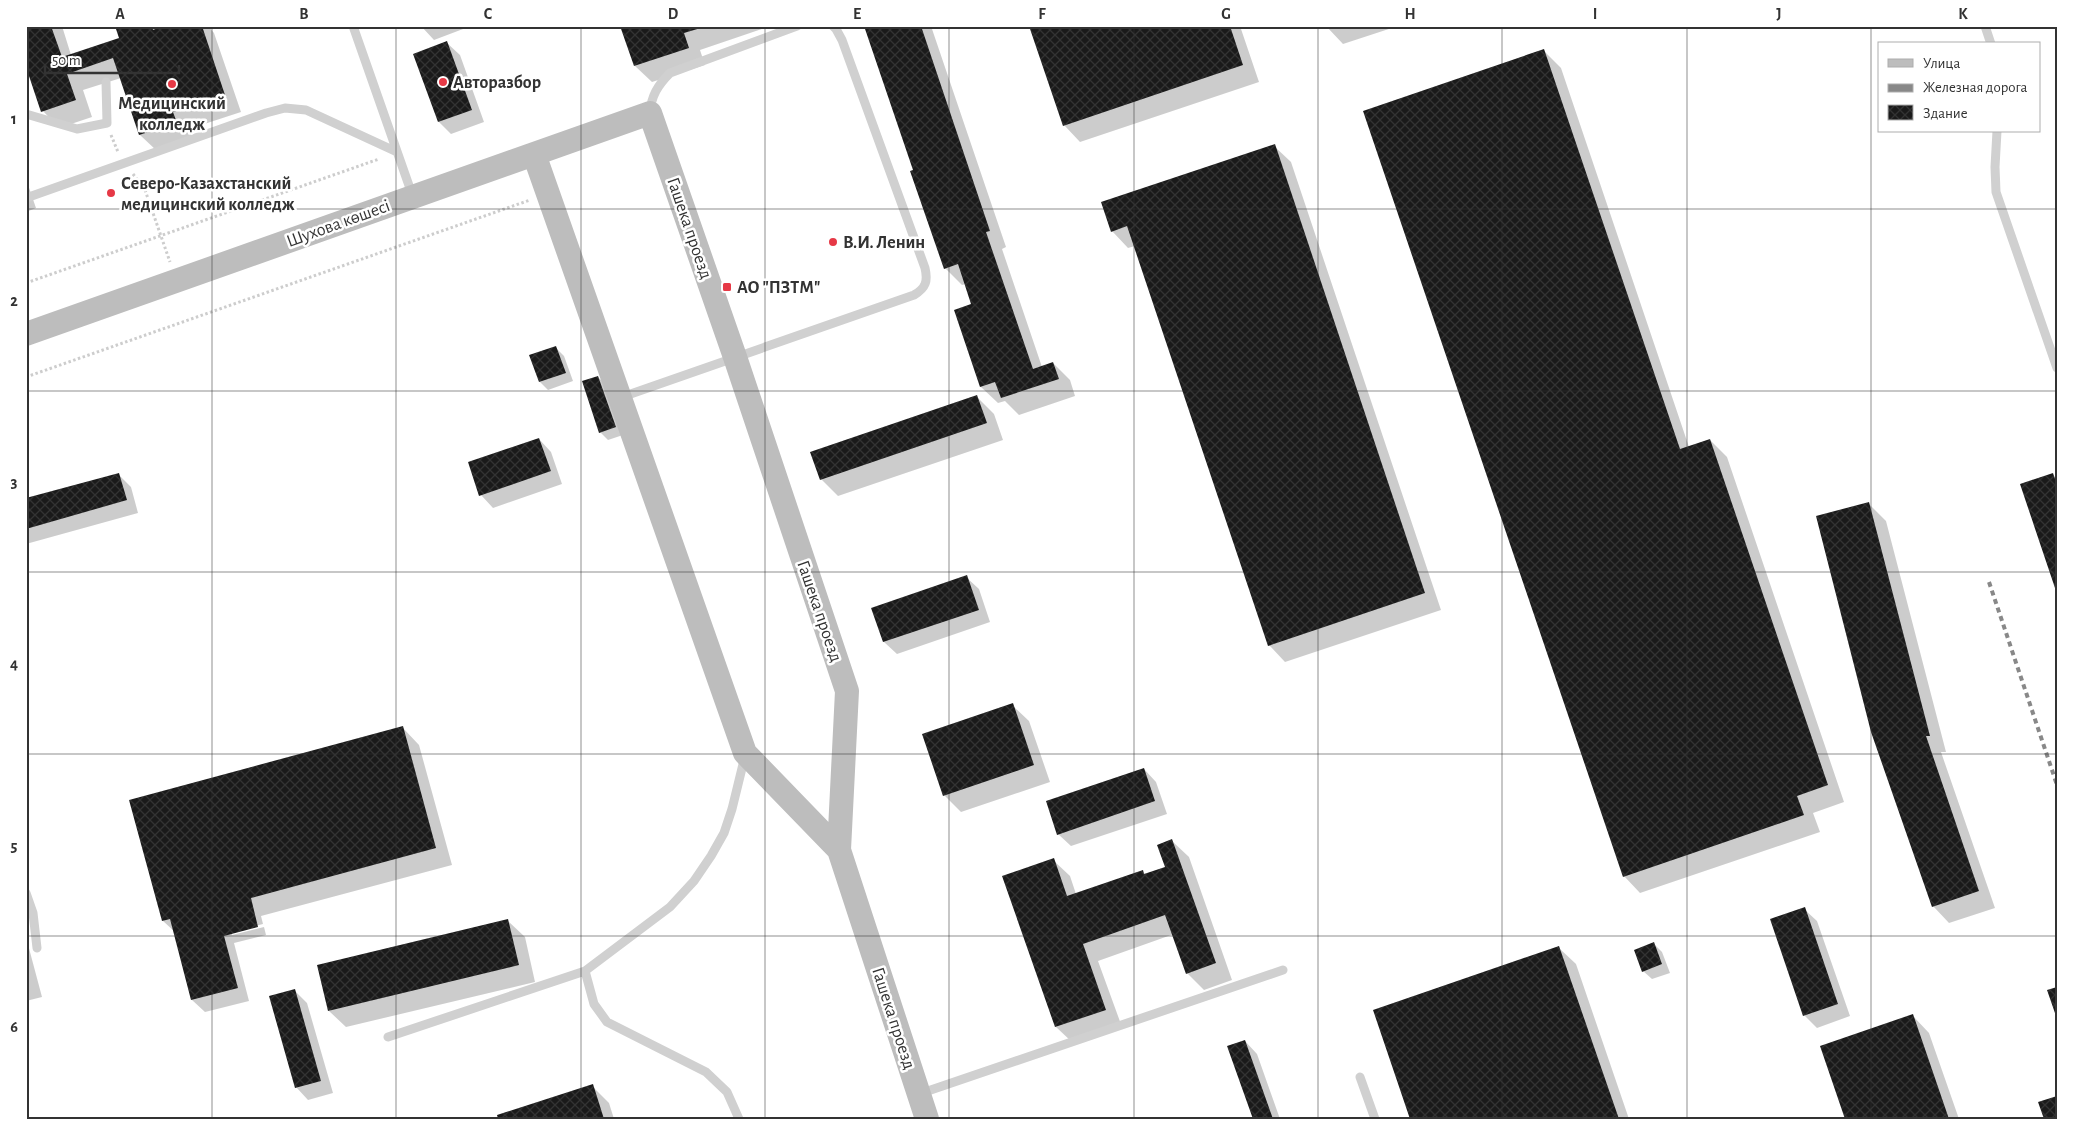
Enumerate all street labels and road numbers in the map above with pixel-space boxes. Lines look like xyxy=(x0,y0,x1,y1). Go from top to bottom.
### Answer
street label: Гашека проезд xyxy=(663,175,715,281)
street label: Шухова көшесі xyxy=(284,197,393,251)
street label: Гашека проезд xyxy=(793,558,845,664)
street label: Гашека проезд xyxy=(868,965,918,1072)

